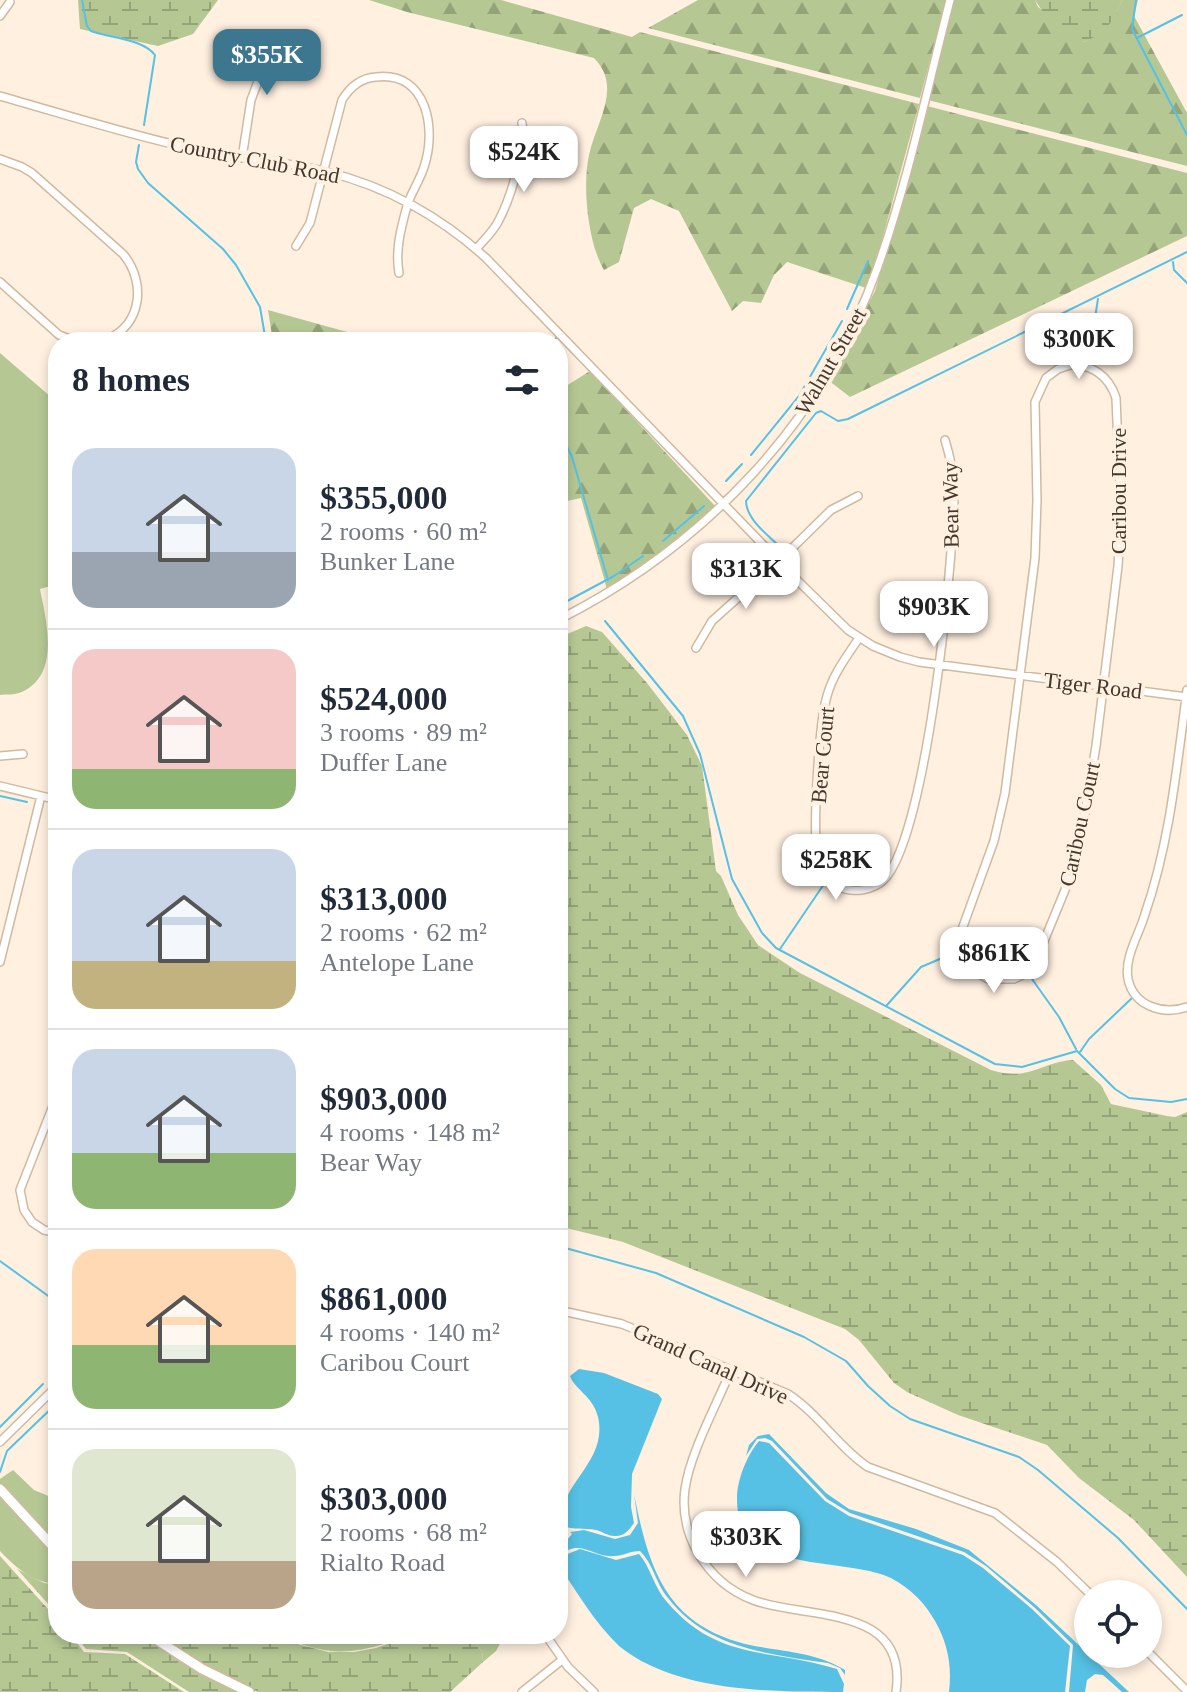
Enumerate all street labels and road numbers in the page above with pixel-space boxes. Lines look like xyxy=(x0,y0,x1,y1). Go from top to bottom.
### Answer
street label: Country Club Road xyxy=(168,131,342,188)
street label: Walnut Street xyxy=(790,303,871,419)
street label: Caribou Drive xyxy=(1106,428,1131,554)
street label: Bear Way xyxy=(937,462,964,548)
street label: Tiger Road xyxy=(1042,667,1144,704)
street label: Bear Court xyxy=(806,706,839,805)
street label: Caribou Court xyxy=(1054,760,1105,889)
street label: Grand Canal Drive xyxy=(629,1318,792,1409)

